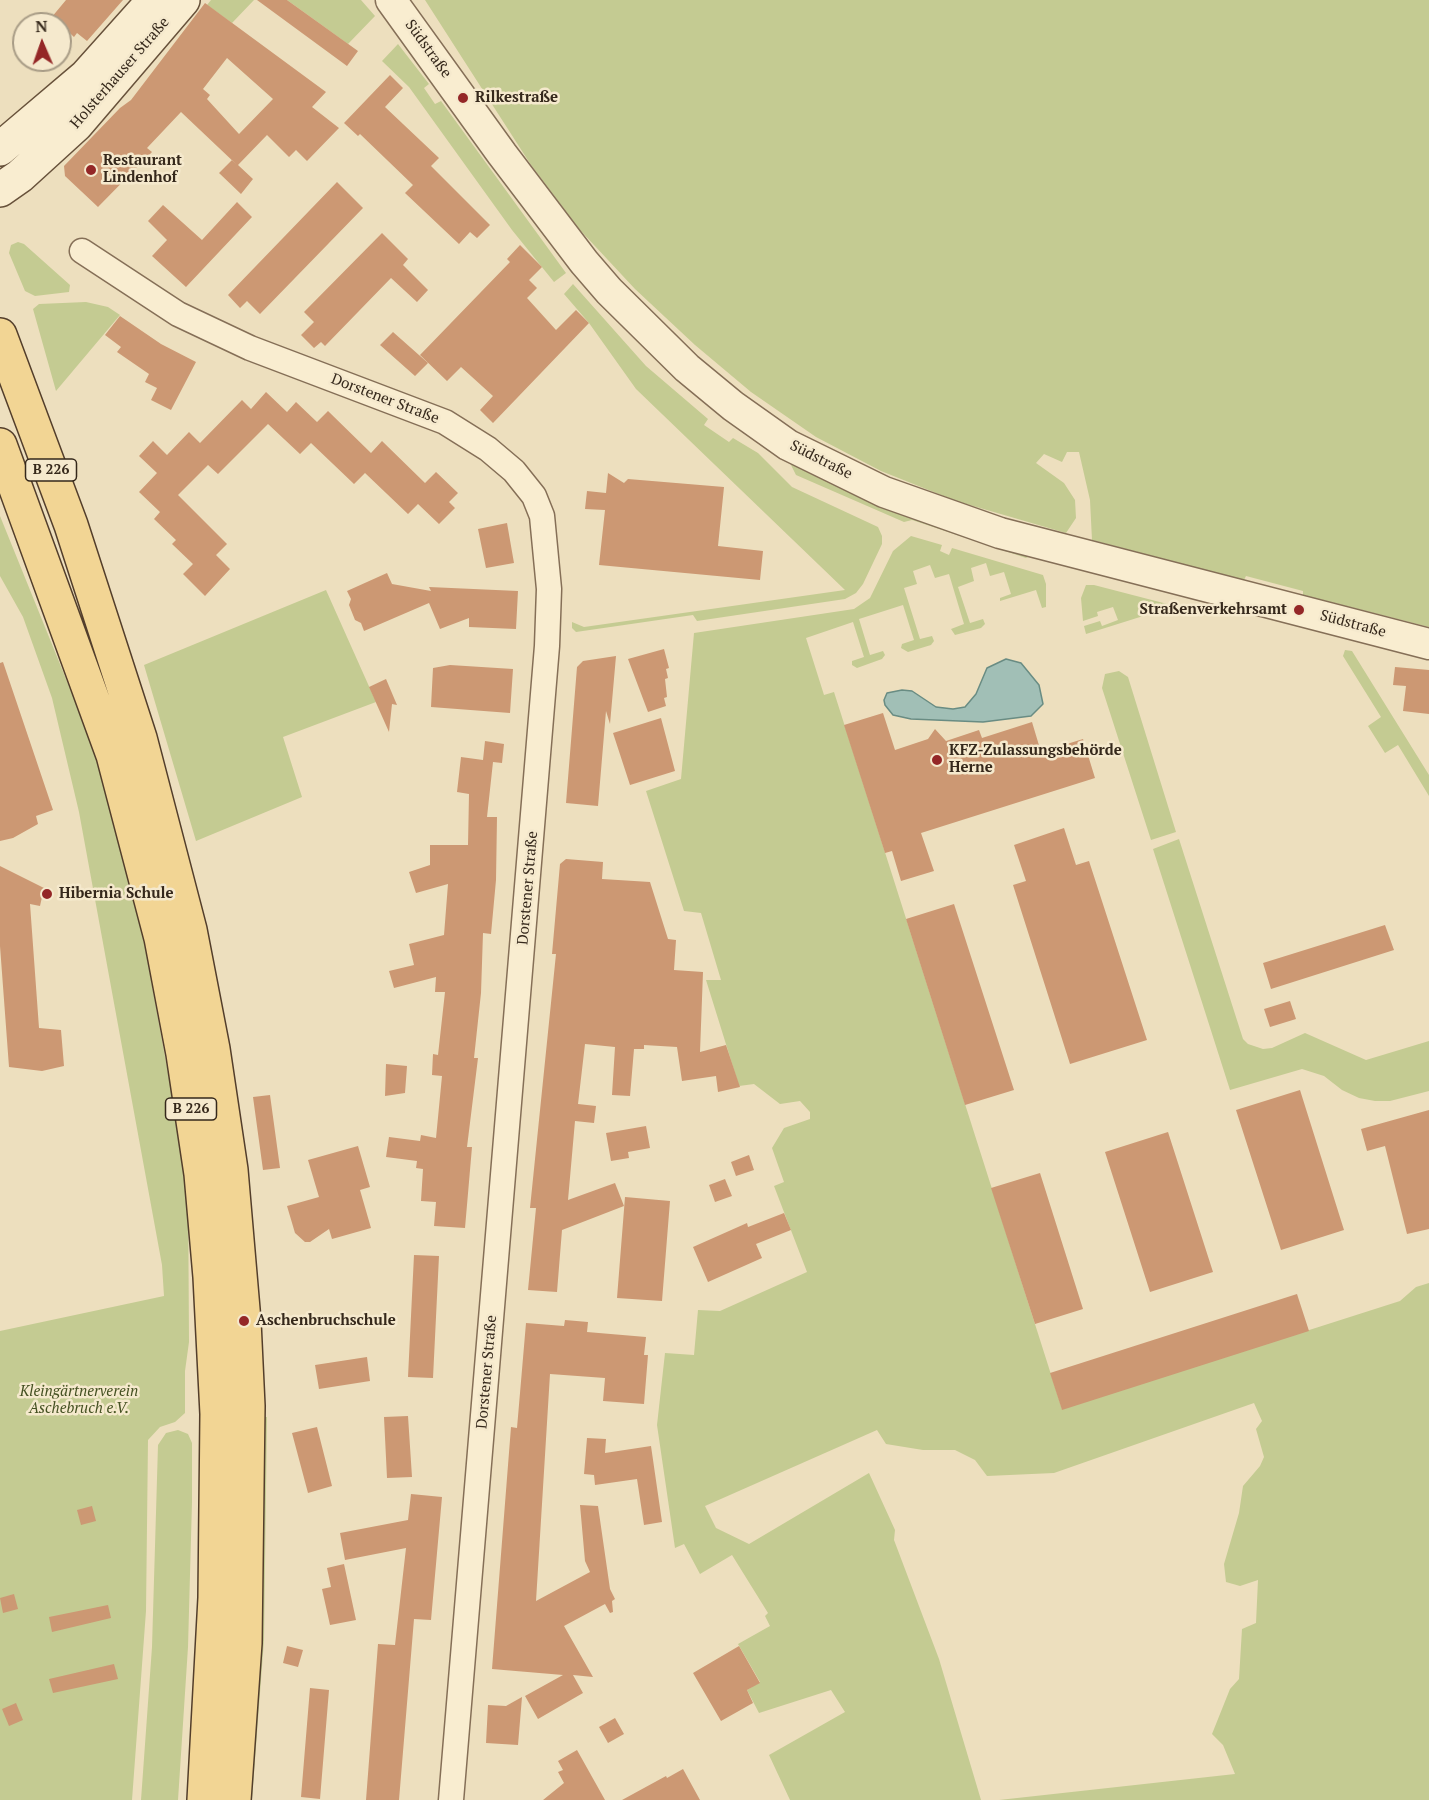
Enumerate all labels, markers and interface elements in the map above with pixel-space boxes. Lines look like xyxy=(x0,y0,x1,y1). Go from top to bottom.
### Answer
north arrow xyxy=(12,12,72,72)
street label: Holsterhauser Straße xyxy=(67,14,173,132)
text: N xyxy=(35,15,48,37)
street label: Südstraße xyxy=(401,16,455,82)
place label: Rilkestraße xyxy=(475,89,558,107)
marker: Rilkestraße xyxy=(456,91,470,105)
place label: Restaurant Lindenhof xyxy=(103,152,182,187)
marker: Restaurant Lindenhof xyxy=(84,163,98,177)
street label: Dorstener Straße xyxy=(328,370,442,428)
street label: Südstraße xyxy=(787,437,855,483)
road number: B 226 xyxy=(26,459,76,481)
place label: Straßenverkehrsamt xyxy=(1140,601,1287,619)
marker: Straßenverkehrsamt xyxy=(1292,603,1306,617)
street label: Südstraße xyxy=(1318,607,1388,641)
place label: KFZ-Zulassungsbehörde Herne xyxy=(949,742,1122,777)
marker: KFZ-Zulassungsbehörde Herne xyxy=(930,753,944,767)
street label: Dorstener Straße xyxy=(514,830,542,946)
place label: Hibernia Schule xyxy=(59,885,173,903)
marker: Hibernia Schule xyxy=(40,887,54,901)
road number: B 226 xyxy=(166,1098,216,1120)
place label: Aschenbruchschule xyxy=(256,1312,396,1330)
marker: Aschenbruchschule xyxy=(237,1314,251,1328)
street label: Dorstener Straße xyxy=(473,1314,501,1430)
park label: Kleingärtnerverein Aschebruch e.V. xyxy=(20,1383,138,1418)

